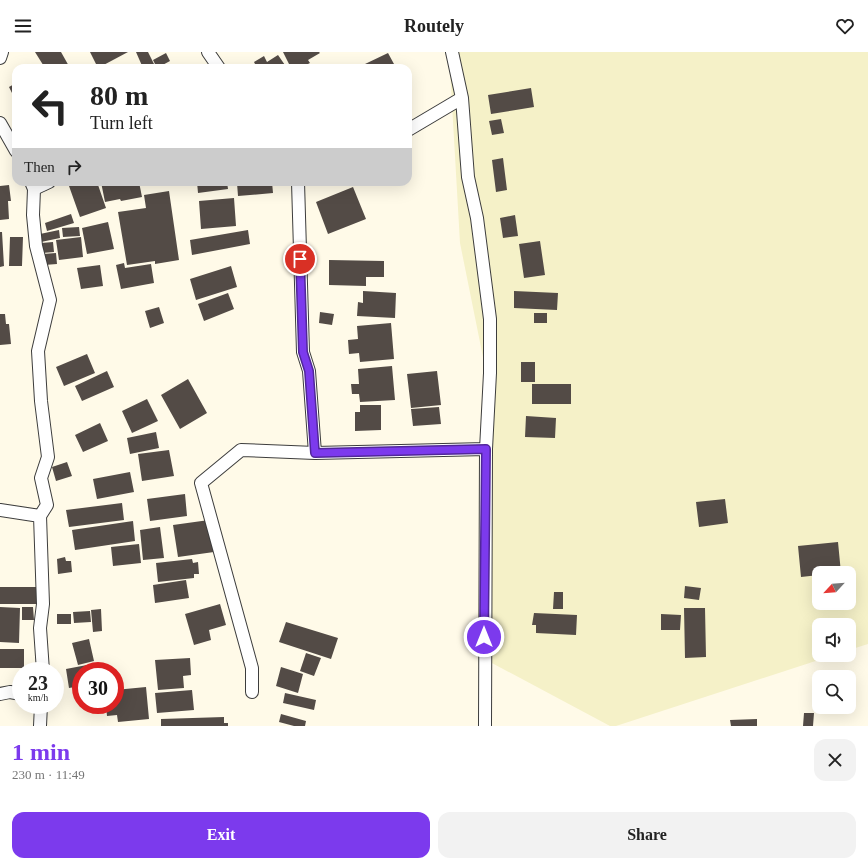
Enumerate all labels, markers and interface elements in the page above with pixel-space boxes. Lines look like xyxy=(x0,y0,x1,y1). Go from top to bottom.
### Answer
icon: menu xyxy=(12,15,34,37)
icon: heart xyxy=(834,15,856,37)
text: Routely xyxy=(404,16,464,36)
icon: left xyxy=(24,80,76,132)
text: 80 m xyxy=(90,80,148,111)
text: Turn left xyxy=(90,113,153,133)
icon: right xyxy=(63,156,85,178)
text: Then xyxy=(24,159,55,175)
pin xyxy=(283,242,317,276)
icon: arrive xyxy=(289,248,311,270)
north arrow xyxy=(812,566,856,610)
map controls xyxy=(812,566,856,714)
position arrow xyxy=(463,616,505,658)
button: sound xyxy=(812,618,856,662)
speed limit sign: 30 xyxy=(72,662,124,714)
button: search xyxy=(812,670,856,714)
text: 23 xyxy=(28,672,48,694)
text: km/h xyxy=(28,692,48,703)
text: 1 min xyxy=(12,739,70,765)
button: close xyxy=(814,739,856,781)
text: 230 m · 11:49 xyxy=(12,767,85,782)
button: Exit xyxy=(12,812,430,858)
button: Share xyxy=(438,812,856,858)

